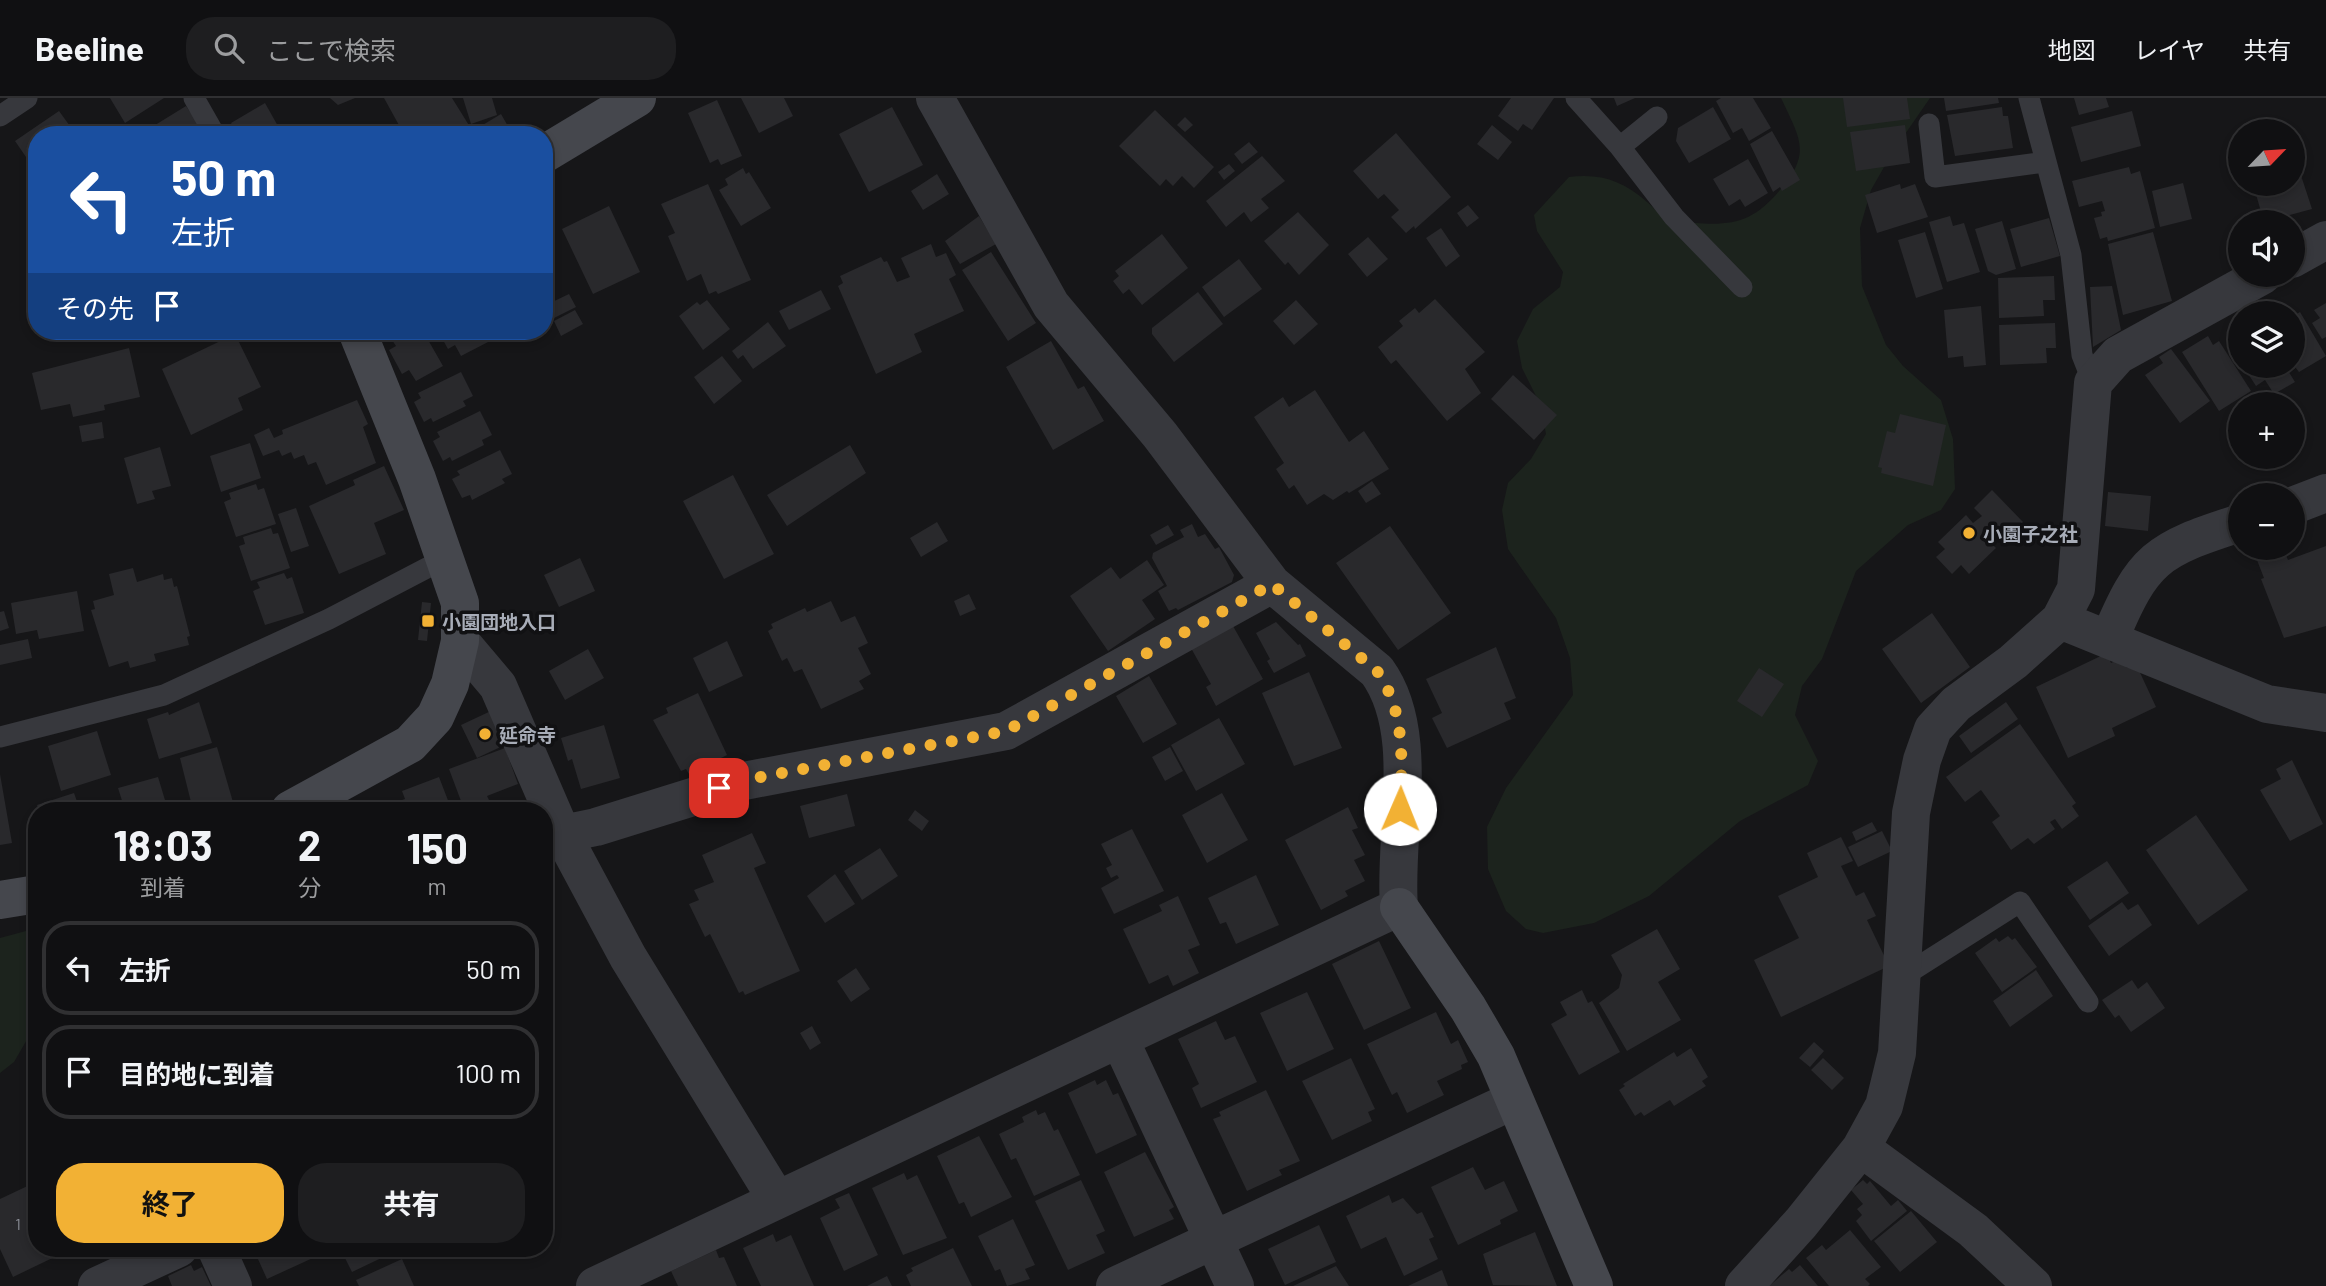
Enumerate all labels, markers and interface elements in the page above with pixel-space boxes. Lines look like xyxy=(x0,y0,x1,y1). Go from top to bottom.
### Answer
search box xyxy=(186,17,676,80)
text: Beeline xyxy=(35,28,144,68)
icon: search xyxy=(210,29,248,67)
text: ここで検索 xyxy=(266,34,396,65)
text: 地図 xyxy=(2048,35,2096,64)
text: レイヤ xyxy=(2134,35,2205,64)
text: 共有 xyxy=(2243,35,2291,64)
north arrow xyxy=(2228,119,2305,196)
map controls xyxy=(2228,119,2305,560)
text: 50 m xyxy=(171,147,276,206)
icon: left xyxy=(56,154,147,245)
button: sound xyxy=(2228,210,2305,287)
text: 左折 xyxy=(171,212,235,250)
icon: arrive xyxy=(148,287,186,325)
text: その先 xyxy=(56,292,134,323)
button: layers xyxy=(2228,301,2305,378)
button: + xyxy=(2228,392,2305,469)
button: − xyxy=(2228,483,2305,560)
place label: 小園子之社 xyxy=(1983,522,2078,545)
marker: 小園子之社 xyxy=(1961,525,1977,541)
place label: 小園団地入口 xyxy=(442,610,556,633)
marker: 小園団地入口 xyxy=(420,613,436,629)
place label: 延命寺 xyxy=(499,723,556,746)
marker: 延命寺 xyxy=(477,726,493,742)
pin xyxy=(689,758,749,818)
icon: arrive xyxy=(700,769,738,807)
position arrow xyxy=(1363,772,1437,846)
text: 18:03 xyxy=(113,819,213,869)
text: 2 xyxy=(298,819,321,869)
text: 150 xyxy=(406,822,468,872)
text: m xyxy=(428,872,447,900)
text: 到着 xyxy=(140,873,186,901)
text: 分 xyxy=(298,873,321,901)
icon: left xyxy=(60,949,98,987)
text: 50 m xyxy=(466,953,521,984)
text: 左折 xyxy=(119,954,171,985)
icon: arrive xyxy=(60,1053,98,1091)
text: 100 m xyxy=(456,1057,521,1088)
text: 目的地に到着 xyxy=(119,1058,275,1089)
button: 終了 xyxy=(56,1163,284,1243)
button: 共有 xyxy=(298,1163,525,1243)
house number: 1 xyxy=(15,1214,21,1233)

